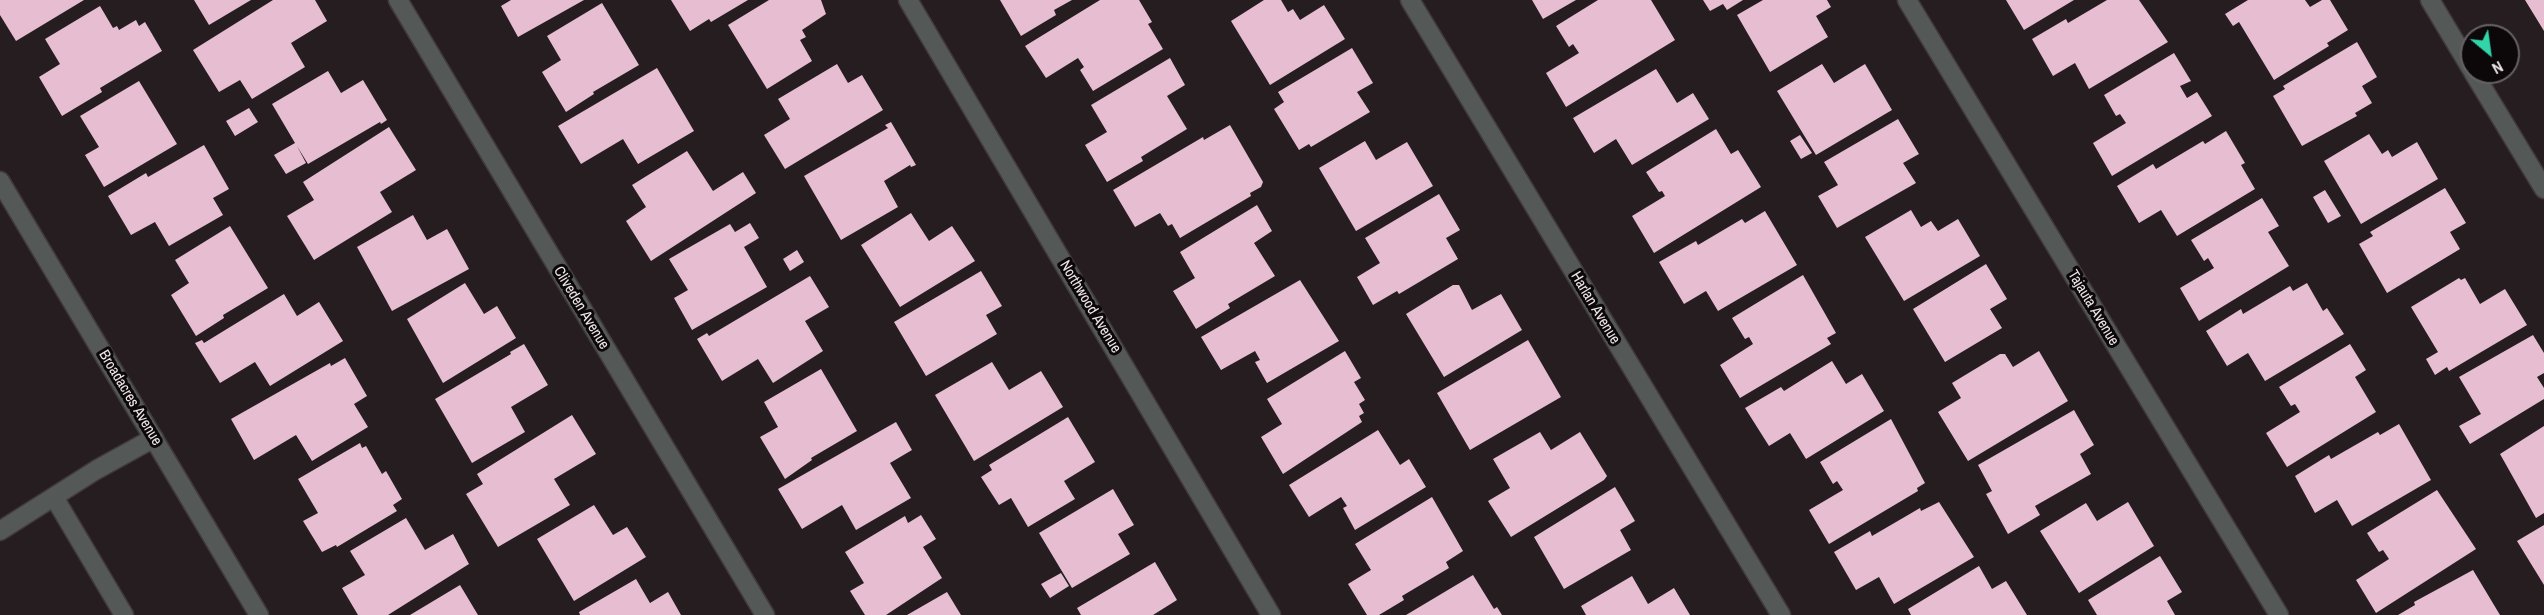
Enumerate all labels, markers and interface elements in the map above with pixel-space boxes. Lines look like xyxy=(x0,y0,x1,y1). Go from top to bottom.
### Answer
north arrow xyxy=(2460,24,2520,84)
text: N xyxy=(2488,56,2507,80)
street label: Northwood Avenue xyxy=(1055,258,1125,356)
street label: Cliveden Avenue xyxy=(549,263,613,353)
street label: Tajauta Avenue xyxy=(2063,267,2123,349)
street label: Harlan Avenue xyxy=(1566,269,1624,347)
street label: Broadacres Avenue xyxy=(95,347,165,449)

